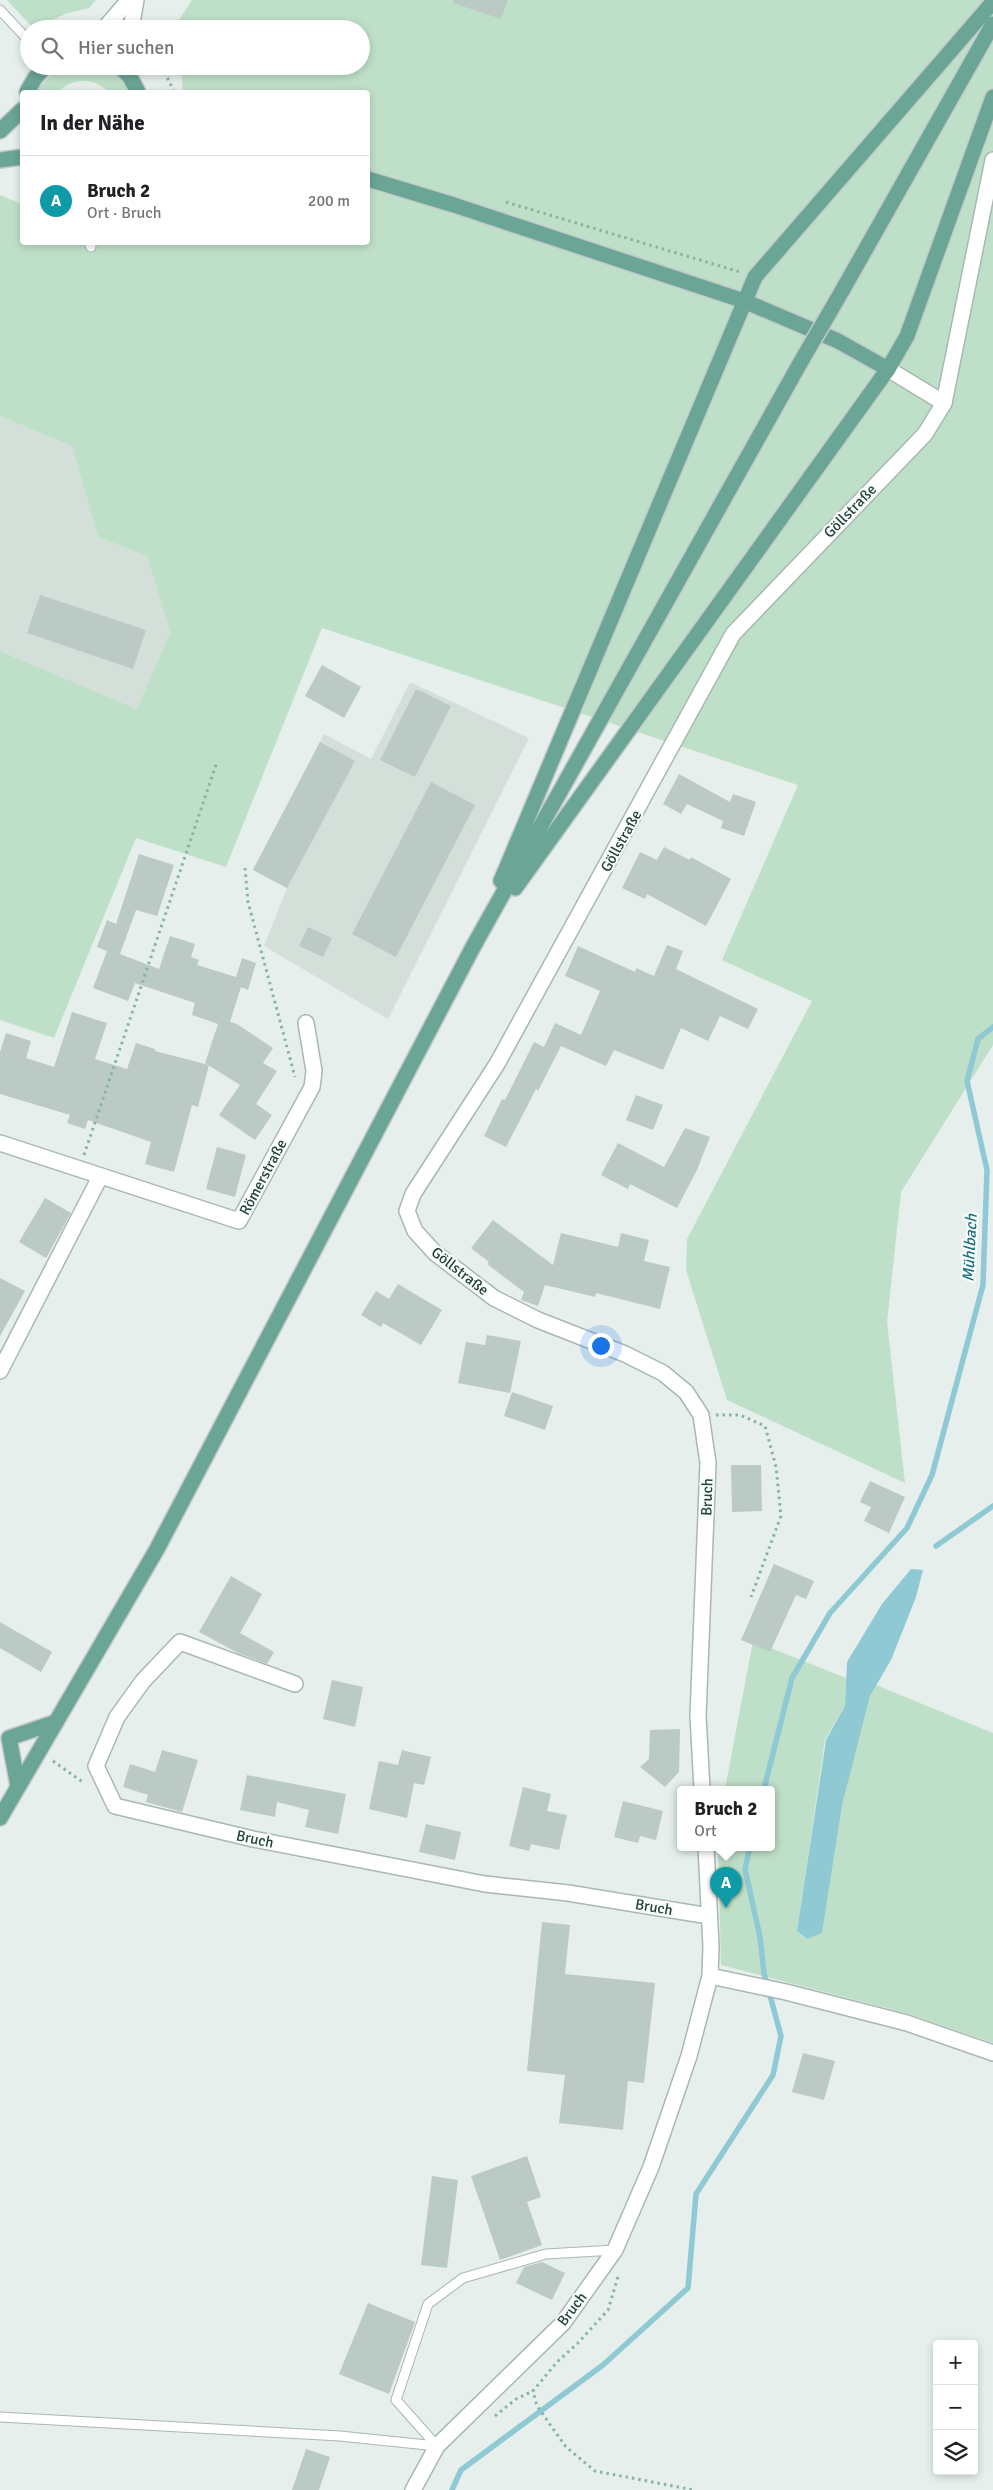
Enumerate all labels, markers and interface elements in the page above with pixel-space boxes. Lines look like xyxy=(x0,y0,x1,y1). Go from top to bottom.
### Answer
search box xyxy=(20,20,370,75)
icon: search xyxy=(38,34,66,62)
text: Hier suchen xyxy=(78,36,174,60)
text: In der Nähe xyxy=(40,110,145,136)
text: Bruch 2 xyxy=(87,179,150,203)
text: A xyxy=(51,191,61,211)
text: 200 m xyxy=(308,191,350,211)
text: Ort · Bruch xyxy=(87,203,162,223)
street label: Göllstraße xyxy=(820,480,880,542)
street label: Göllstraße xyxy=(597,807,645,875)
street label: Römerstraße xyxy=(235,1136,291,1218)
water label: Mühlbach xyxy=(958,1212,982,1282)
street label: Göllstraße xyxy=(428,1243,492,1299)
your location xyxy=(588,1333,614,1359)
street label: Bruch xyxy=(697,1478,717,1516)
popup xyxy=(677,1786,775,1851)
text: Bruch 2 xyxy=(694,1797,758,1821)
text: Ort xyxy=(694,1821,717,1841)
street label: Bruch xyxy=(235,1826,275,1852)
pin: A xyxy=(710,1867,742,1908)
street label: Bruch xyxy=(634,1895,674,1919)
street label: Bruch xyxy=(553,2288,591,2330)
map controls xyxy=(933,2340,978,2475)
button: + xyxy=(933,2340,978,2385)
button: − xyxy=(933,2385,978,2430)
button: layers xyxy=(933,2430,978,2475)

